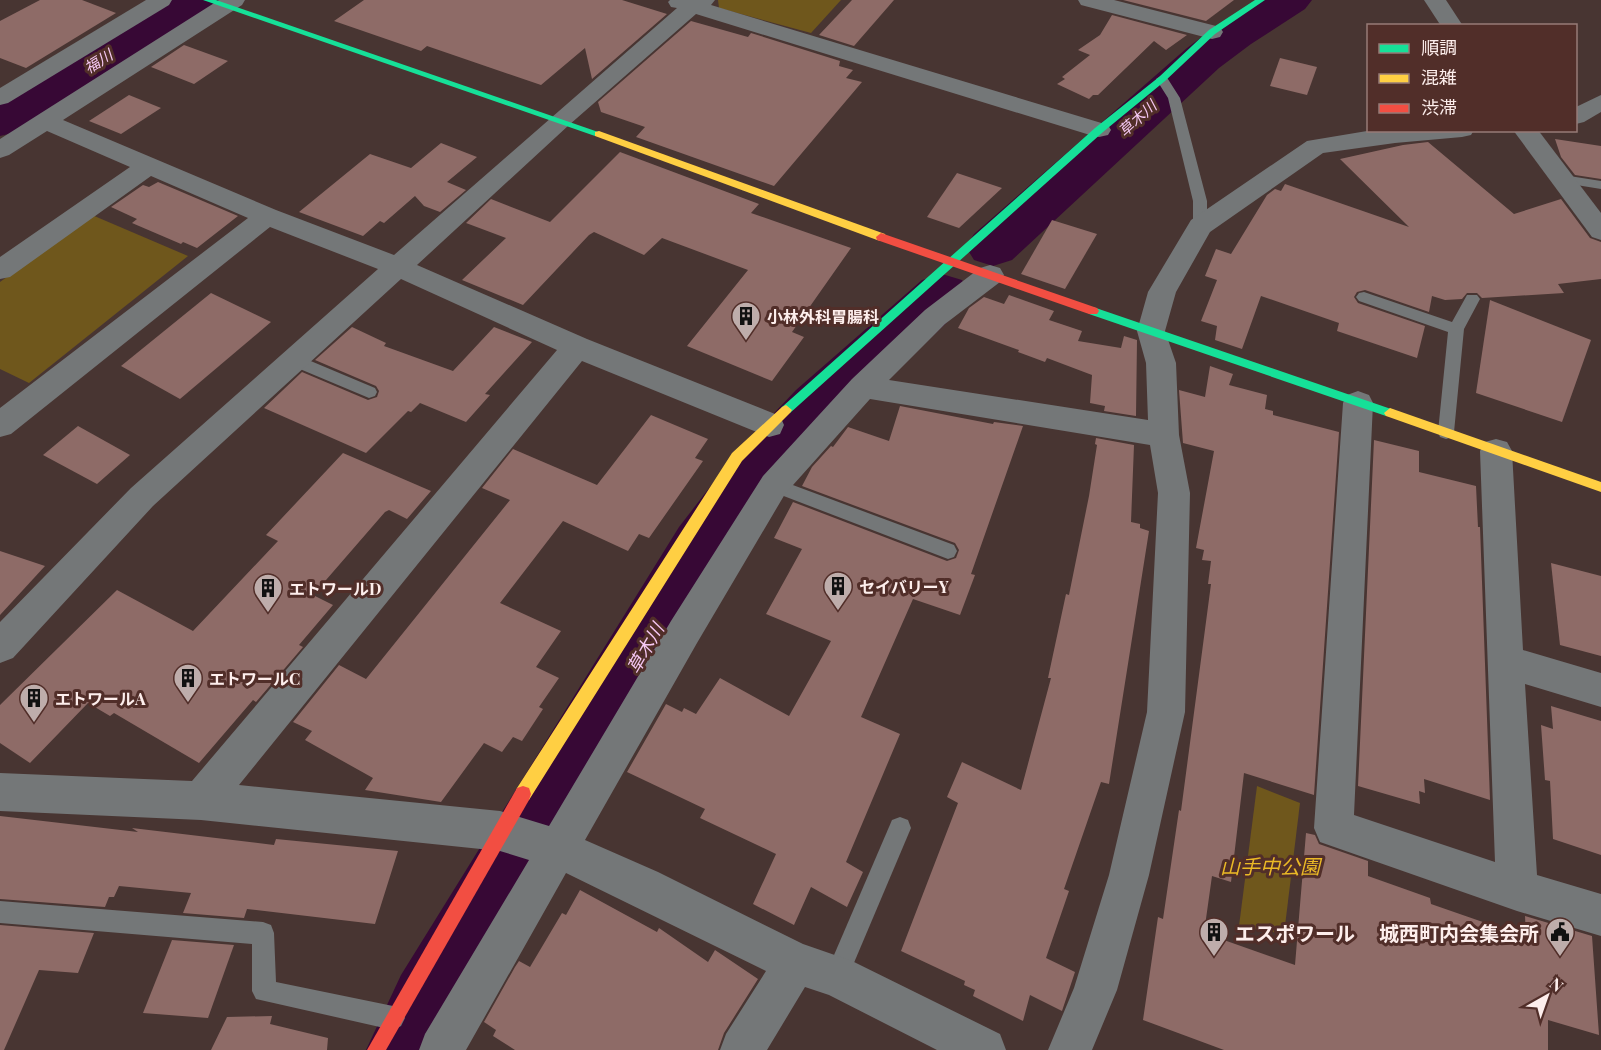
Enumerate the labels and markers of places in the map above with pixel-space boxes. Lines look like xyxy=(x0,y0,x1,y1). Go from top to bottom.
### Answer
building icon: 小林外科胃腸科 xyxy=(730,300,762,342)
place label: 小林外科胃腸科 xyxy=(767,306,879,327)
building icon: セイバリーY xyxy=(822,570,854,612)
building icon: エトワールD xyxy=(252,572,284,614)
place label: セイバリーY xyxy=(859,576,949,597)
place label: エトワールD xyxy=(289,578,381,599)
building icon: エトワールC xyxy=(172,662,204,704)
place label: エトワールC xyxy=(209,668,300,689)
building icon: エトワールA xyxy=(18,682,50,724)
place label: エトワールA xyxy=(55,688,146,709)
building icon: エスポワール xyxy=(1198,916,1230,958)
public building icon: 城西町内会集会所 xyxy=(1544,916,1576,958)
place label: エスポワール xyxy=(1235,919,1355,946)
place label: 城西町内会集会所 xyxy=(1379,919,1539,946)

